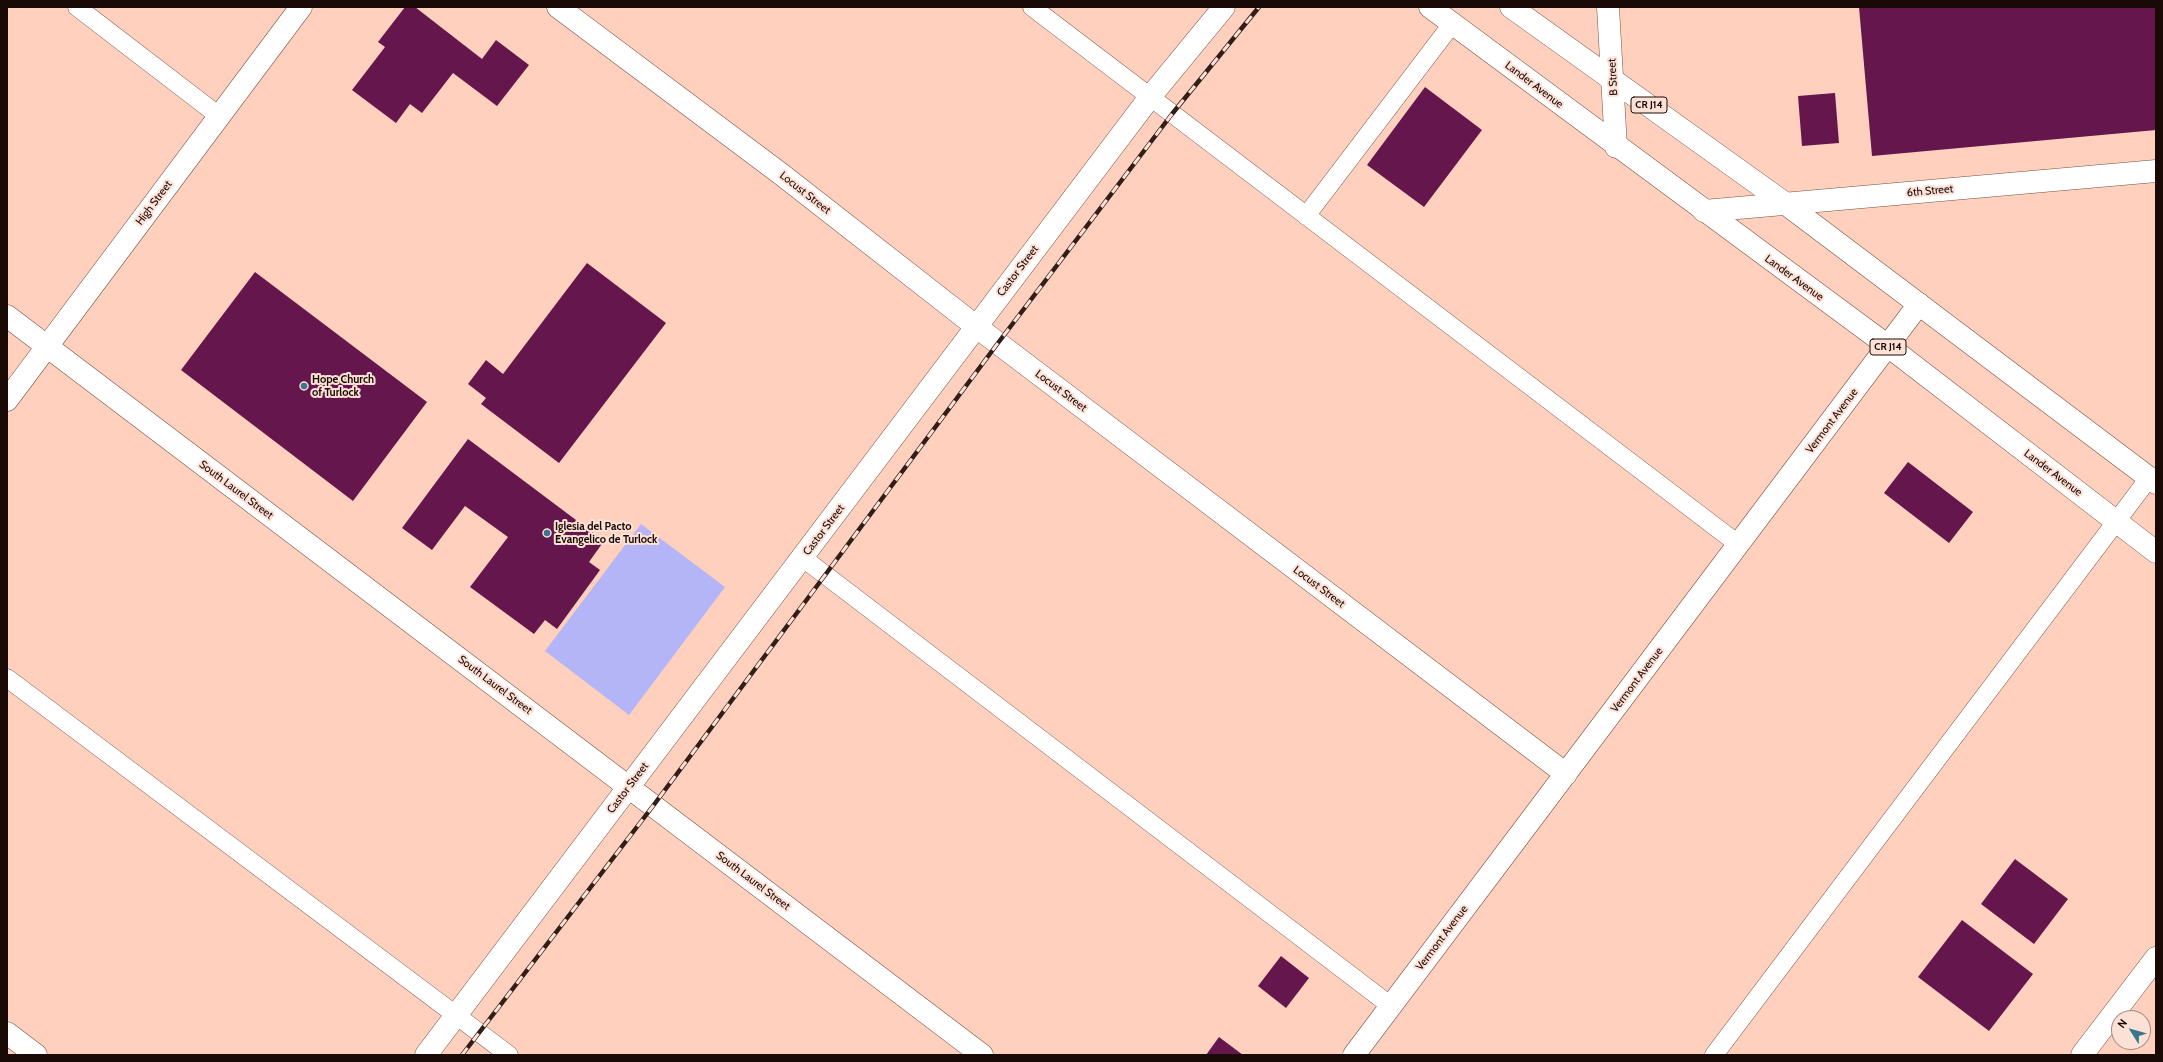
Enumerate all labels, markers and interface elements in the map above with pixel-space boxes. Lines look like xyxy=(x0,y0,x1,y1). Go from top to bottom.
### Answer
street label: B Street xyxy=(1605,58,1621,96)
street label: Lander Avenue xyxy=(1502,59,1566,111)
road number: CR J14 xyxy=(1631,97,1667,113)
street label: Locust Street xyxy=(777,169,833,217)
street label: High Street xyxy=(133,178,175,228)
street label: 6th Street xyxy=(1906,182,1954,200)
street label: Castor Street xyxy=(995,243,1041,299)
street label: Lander Avenue xyxy=(1762,252,1826,304)
road number: CR J14 xyxy=(1870,339,1906,355)
street label: Locust Street xyxy=(1033,367,1089,415)
place label: Hope Church of Turlock xyxy=(312,373,374,399)
marker: Hope Church of Turlock xyxy=(299,381,309,391)
street label: Vermont Avenue xyxy=(1803,386,1861,456)
street label: Lander Avenue xyxy=(2021,447,2085,499)
street label: South Laurel Street xyxy=(196,458,276,522)
street label: Castor Street xyxy=(801,502,847,558)
place label: Iglesia del Pacto Evangelico de Turlock xyxy=(555,520,657,546)
marker: Iglesia del Pacto Evangelico de Turlock xyxy=(542,528,552,538)
street label: Locust Street xyxy=(1291,563,1347,611)
street label: Vermont Avenue xyxy=(1608,645,1666,715)
street label: South Laurel Street xyxy=(455,653,535,717)
street label: Castor Street xyxy=(605,760,651,816)
street label: South Laurel Street xyxy=(713,849,793,913)
street label: Vermont Avenue xyxy=(1413,903,1471,973)
north arrow xyxy=(2111,1010,2151,1050)
text: N xyxy=(2114,1016,2130,1031)

